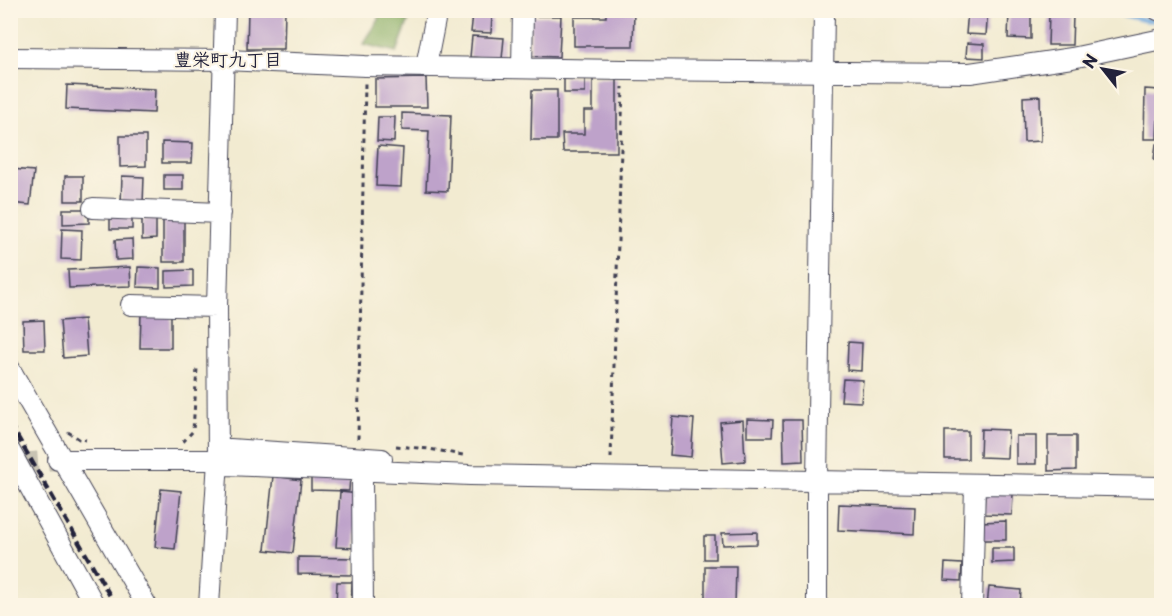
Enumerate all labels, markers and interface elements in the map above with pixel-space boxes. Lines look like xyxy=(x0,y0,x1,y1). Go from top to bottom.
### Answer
north arrow xyxy=(1073,39,1133,99)
district label: 豊栄町九丁目 xyxy=(174,45,282,72)
text: N xyxy=(1076,49,1103,72)

